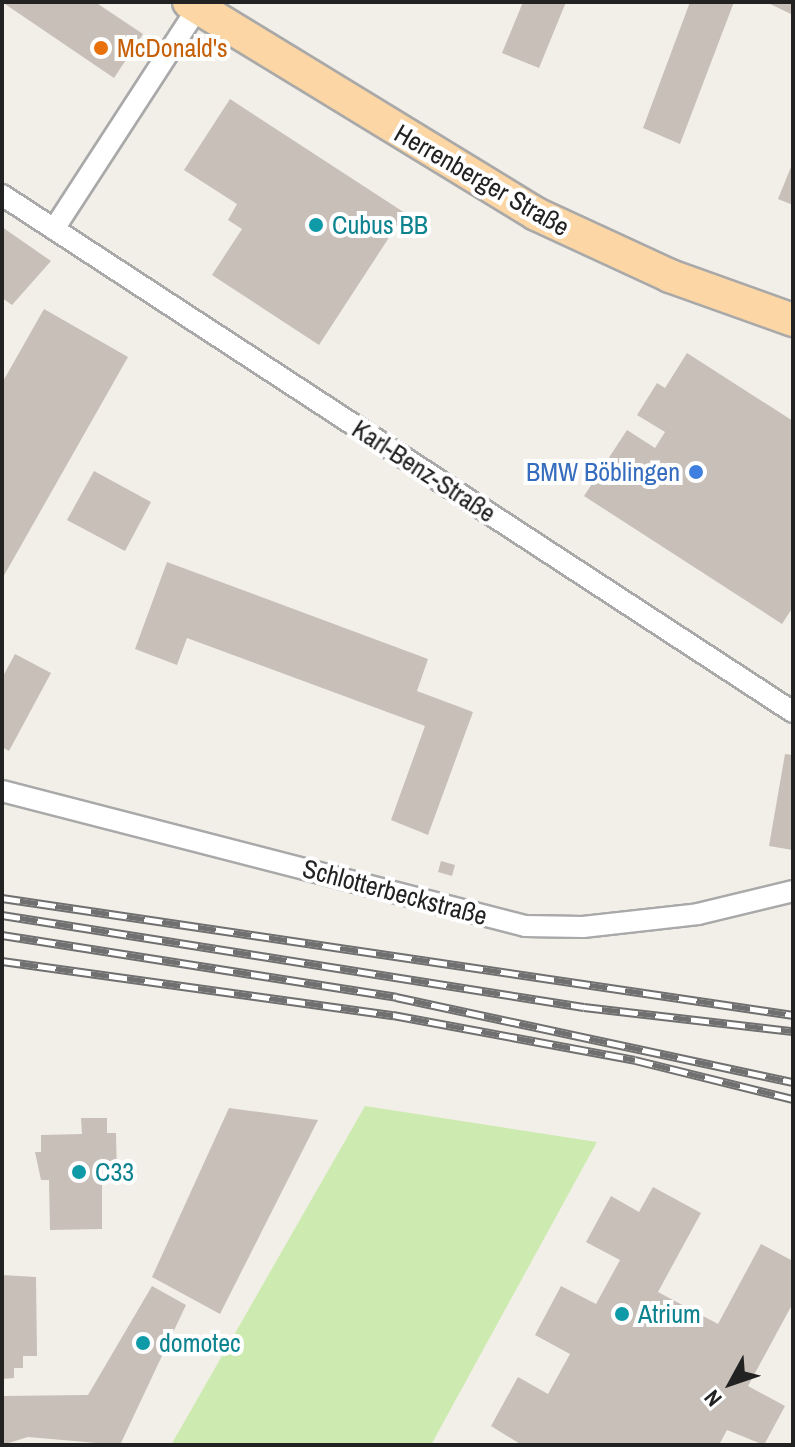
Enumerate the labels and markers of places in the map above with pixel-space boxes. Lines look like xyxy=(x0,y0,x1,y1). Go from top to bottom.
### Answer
place label: McDonald's xyxy=(117,32,228,64)
marker: McDonald's xyxy=(92,39,110,57)
place label: Cubus BB xyxy=(332,209,428,241)
marker: Cubus BB xyxy=(307,216,325,234)
place label: BMW Böblingen xyxy=(526,456,680,488)
marker: BMW Böblingen xyxy=(687,463,705,481)
place label: C33 xyxy=(95,1156,134,1188)
marker: C33 xyxy=(70,1163,88,1181)
place label: Atrium xyxy=(638,1298,701,1330)
marker: Atrium xyxy=(613,1305,631,1323)
place label: domotec xyxy=(159,1327,241,1359)
marker: domotec xyxy=(134,1334,152,1352)

